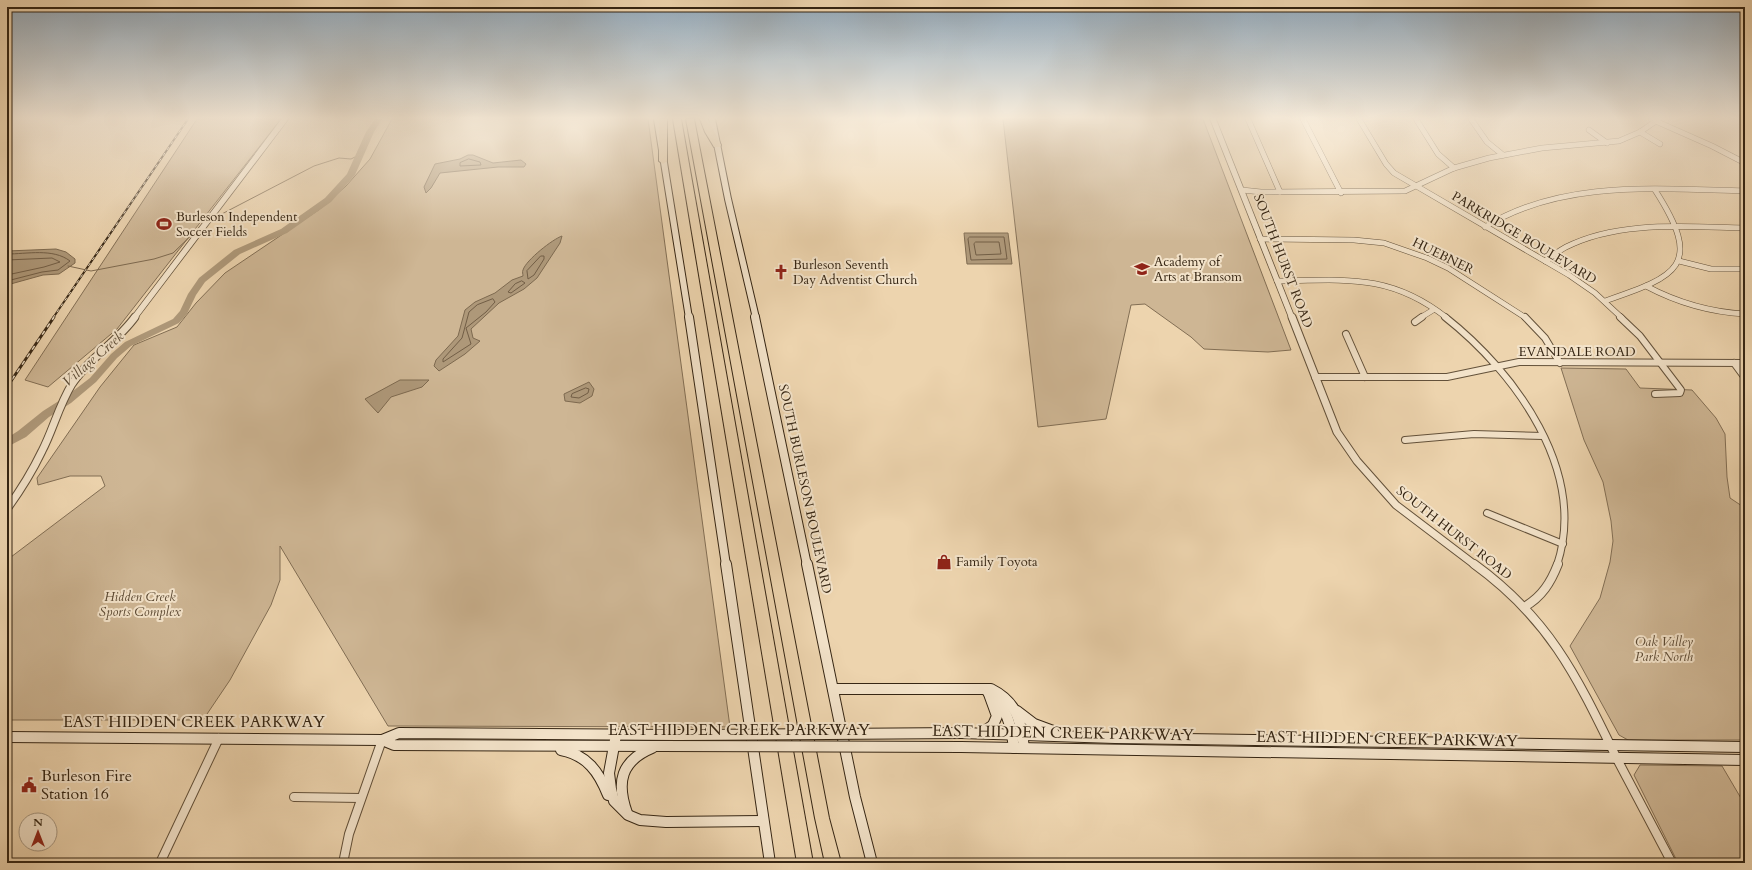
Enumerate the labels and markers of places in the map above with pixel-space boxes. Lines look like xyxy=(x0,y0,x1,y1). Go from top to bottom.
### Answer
place label: Burleson Independent Soccer Fields xyxy=(176,208,297,241)
sports icon: Burleson Independent Soccer Fields xyxy=(155,215,173,233)
place label: Academy of Arts at Bransom xyxy=(1154,253,1242,286)
place label: Burleson Seventh Day Adventist Church xyxy=(793,256,917,289)
school or university icon: Academy of Arts at Bransom xyxy=(1133,260,1151,278)
church icon: Burleson Seventh Day Adventist Church xyxy=(772,263,790,281)
shop icon: Family Toyota xyxy=(935,553,953,571)
place label: Family Toyota xyxy=(956,553,1038,571)
place label: Burleson Fire Station 16 xyxy=(41,765,132,805)
public building icon: Burleson Fire Station 16 xyxy=(20,776,38,794)

